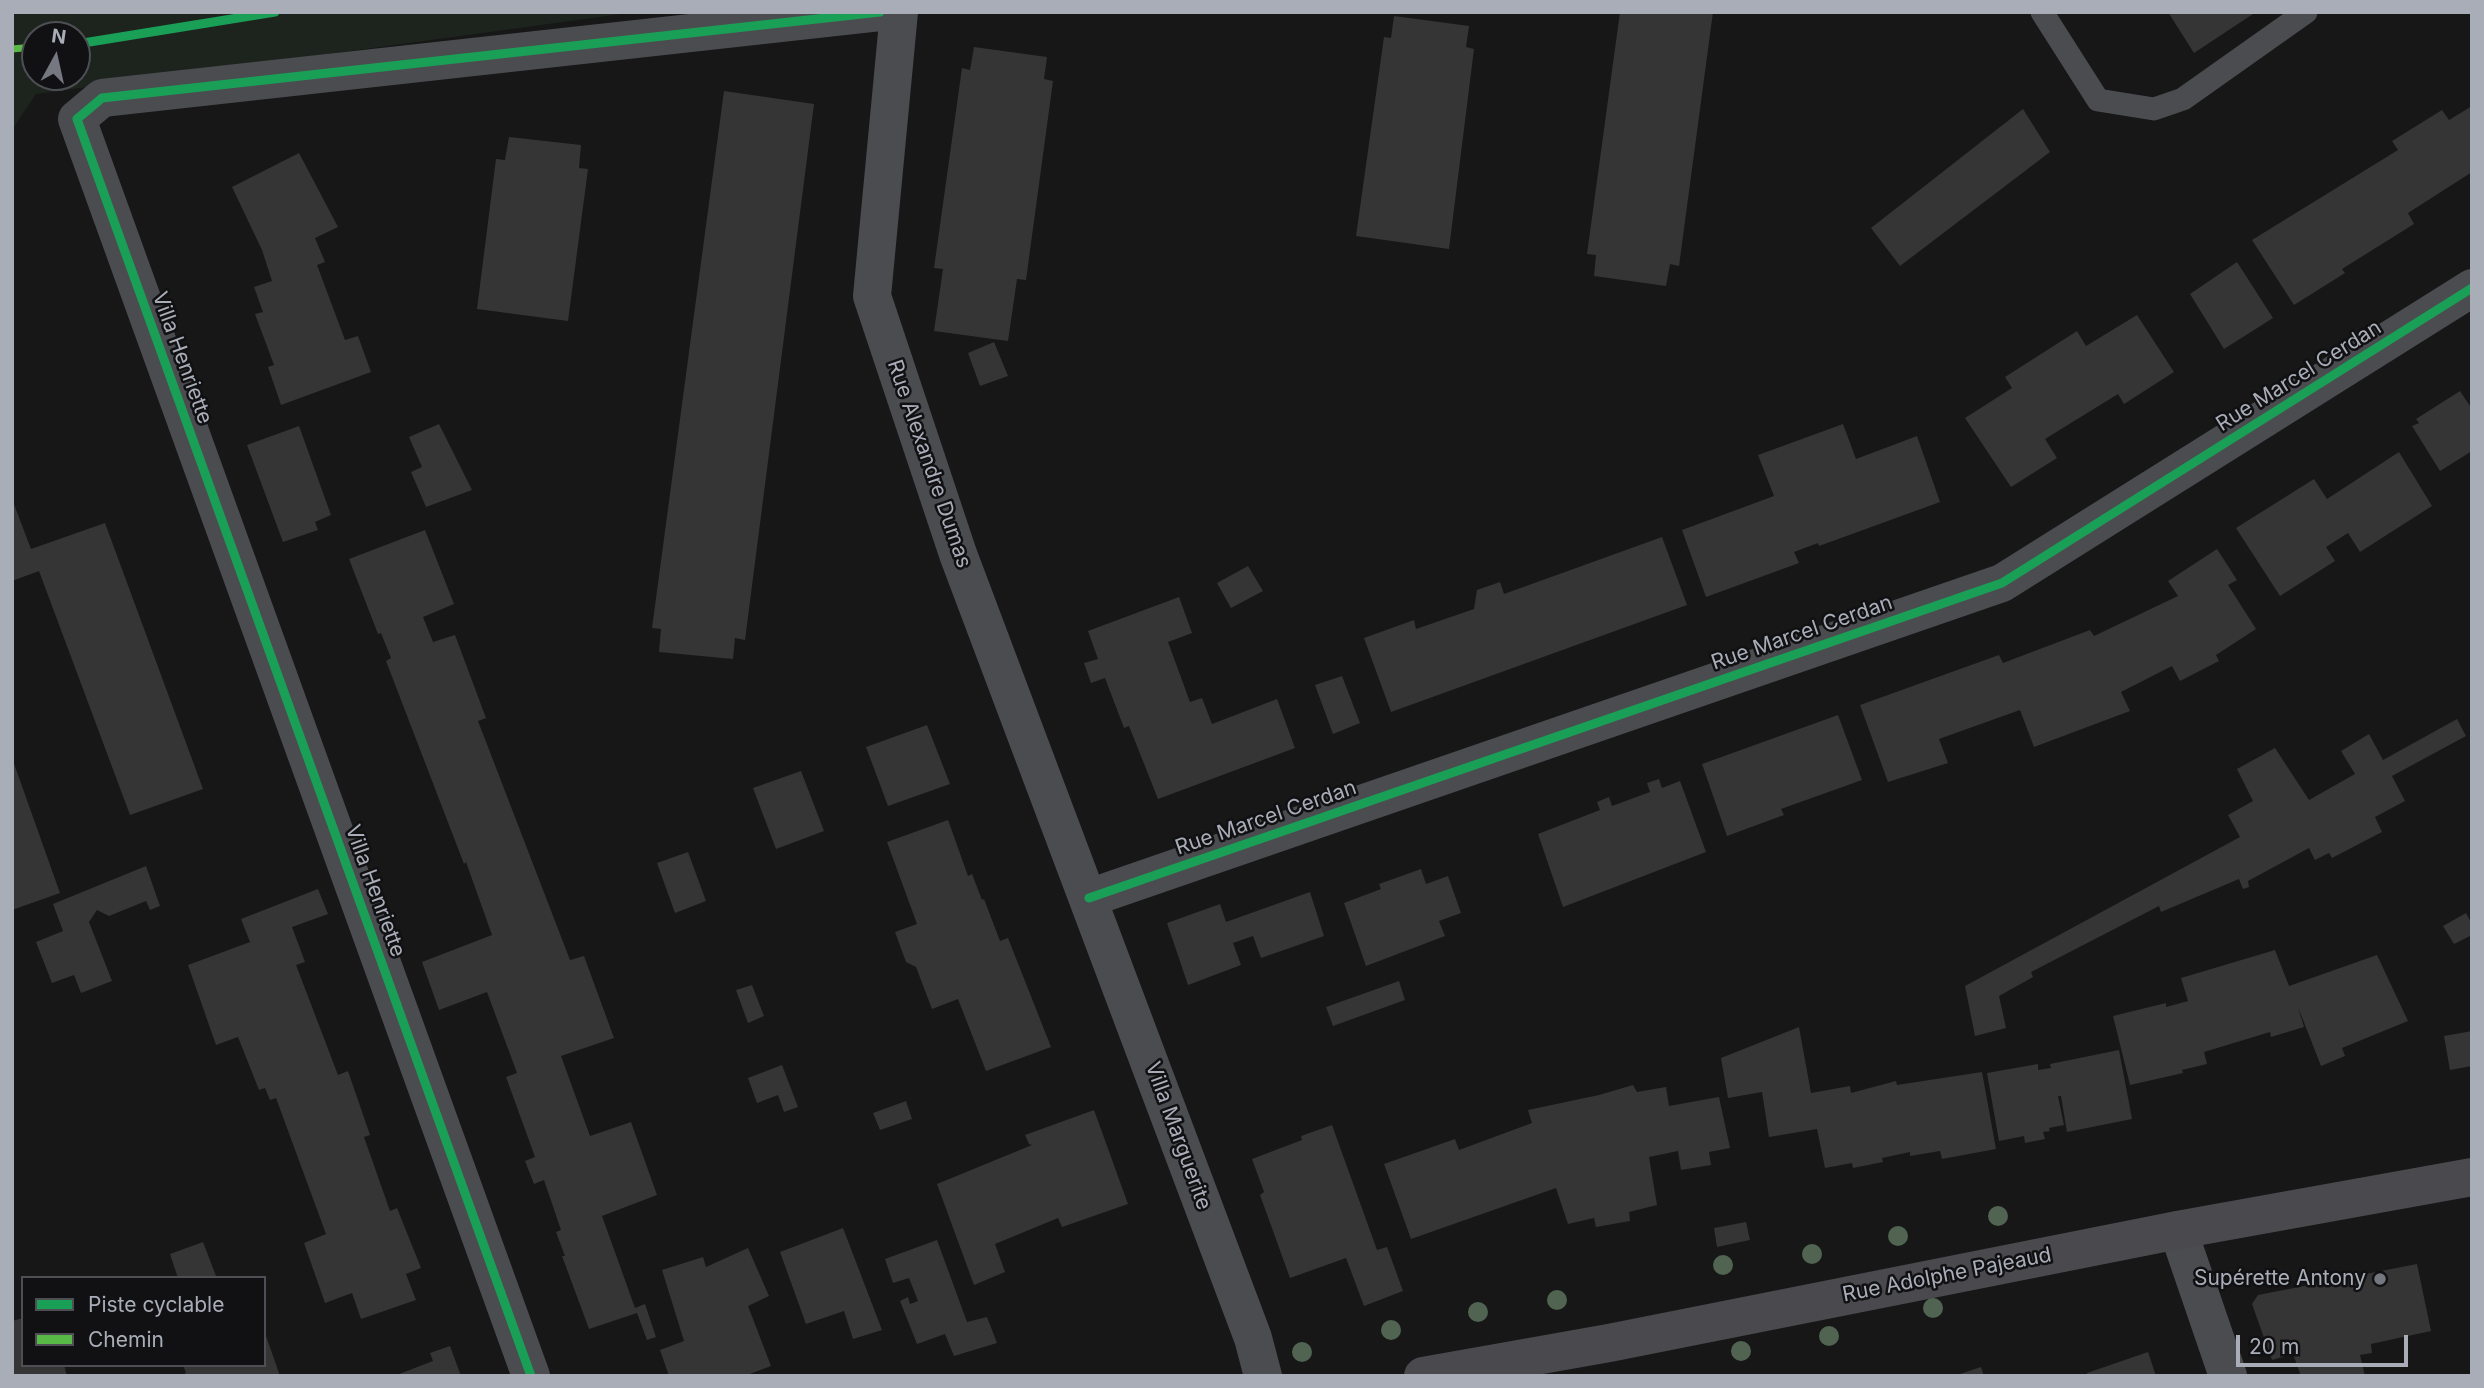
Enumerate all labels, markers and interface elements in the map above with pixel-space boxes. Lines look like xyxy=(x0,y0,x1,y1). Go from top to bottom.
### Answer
north arrow xyxy=(21,21,91,91)
text: N xyxy=(50,24,67,49)
street label: Villa Henriette xyxy=(146,289,218,427)
street label: Rue Marcel Cerdan xyxy=(2212,315,2386,437)
street label: Rue Alexandre Dumas xyxy=(882,357,976,571)
street label: Rue Marcel Cerdan xyxy=(1708,590,1896,676)
street label: Rue Marcel Cerdan xyxy=(1172,775,1360,861)
street label: Villa Henriette xyxy=(339,822,411,960)
street label: Villa Marguerite xyxy=(1140,1059,1216,1213)
street label: Rue Adolphe Pajeaud xyxy=(1840,1242,2054,1308)
place label: Supérette Antony xyxy=(2194,1266,2366,1292)
marker: Supérette Antony xyxy=(2372,1271,2388,1287)
legend xyxy=(21,1276,266,1367)
text: Piste cyclable xyxy=(88,1292,224,1317)
scale bar xyxy=(2239,1322,2410,1366)
text: Chemin xyxy=(88,1327,164,1352)
text: 20 m xyxy=(2249,1334,2299,1359)

